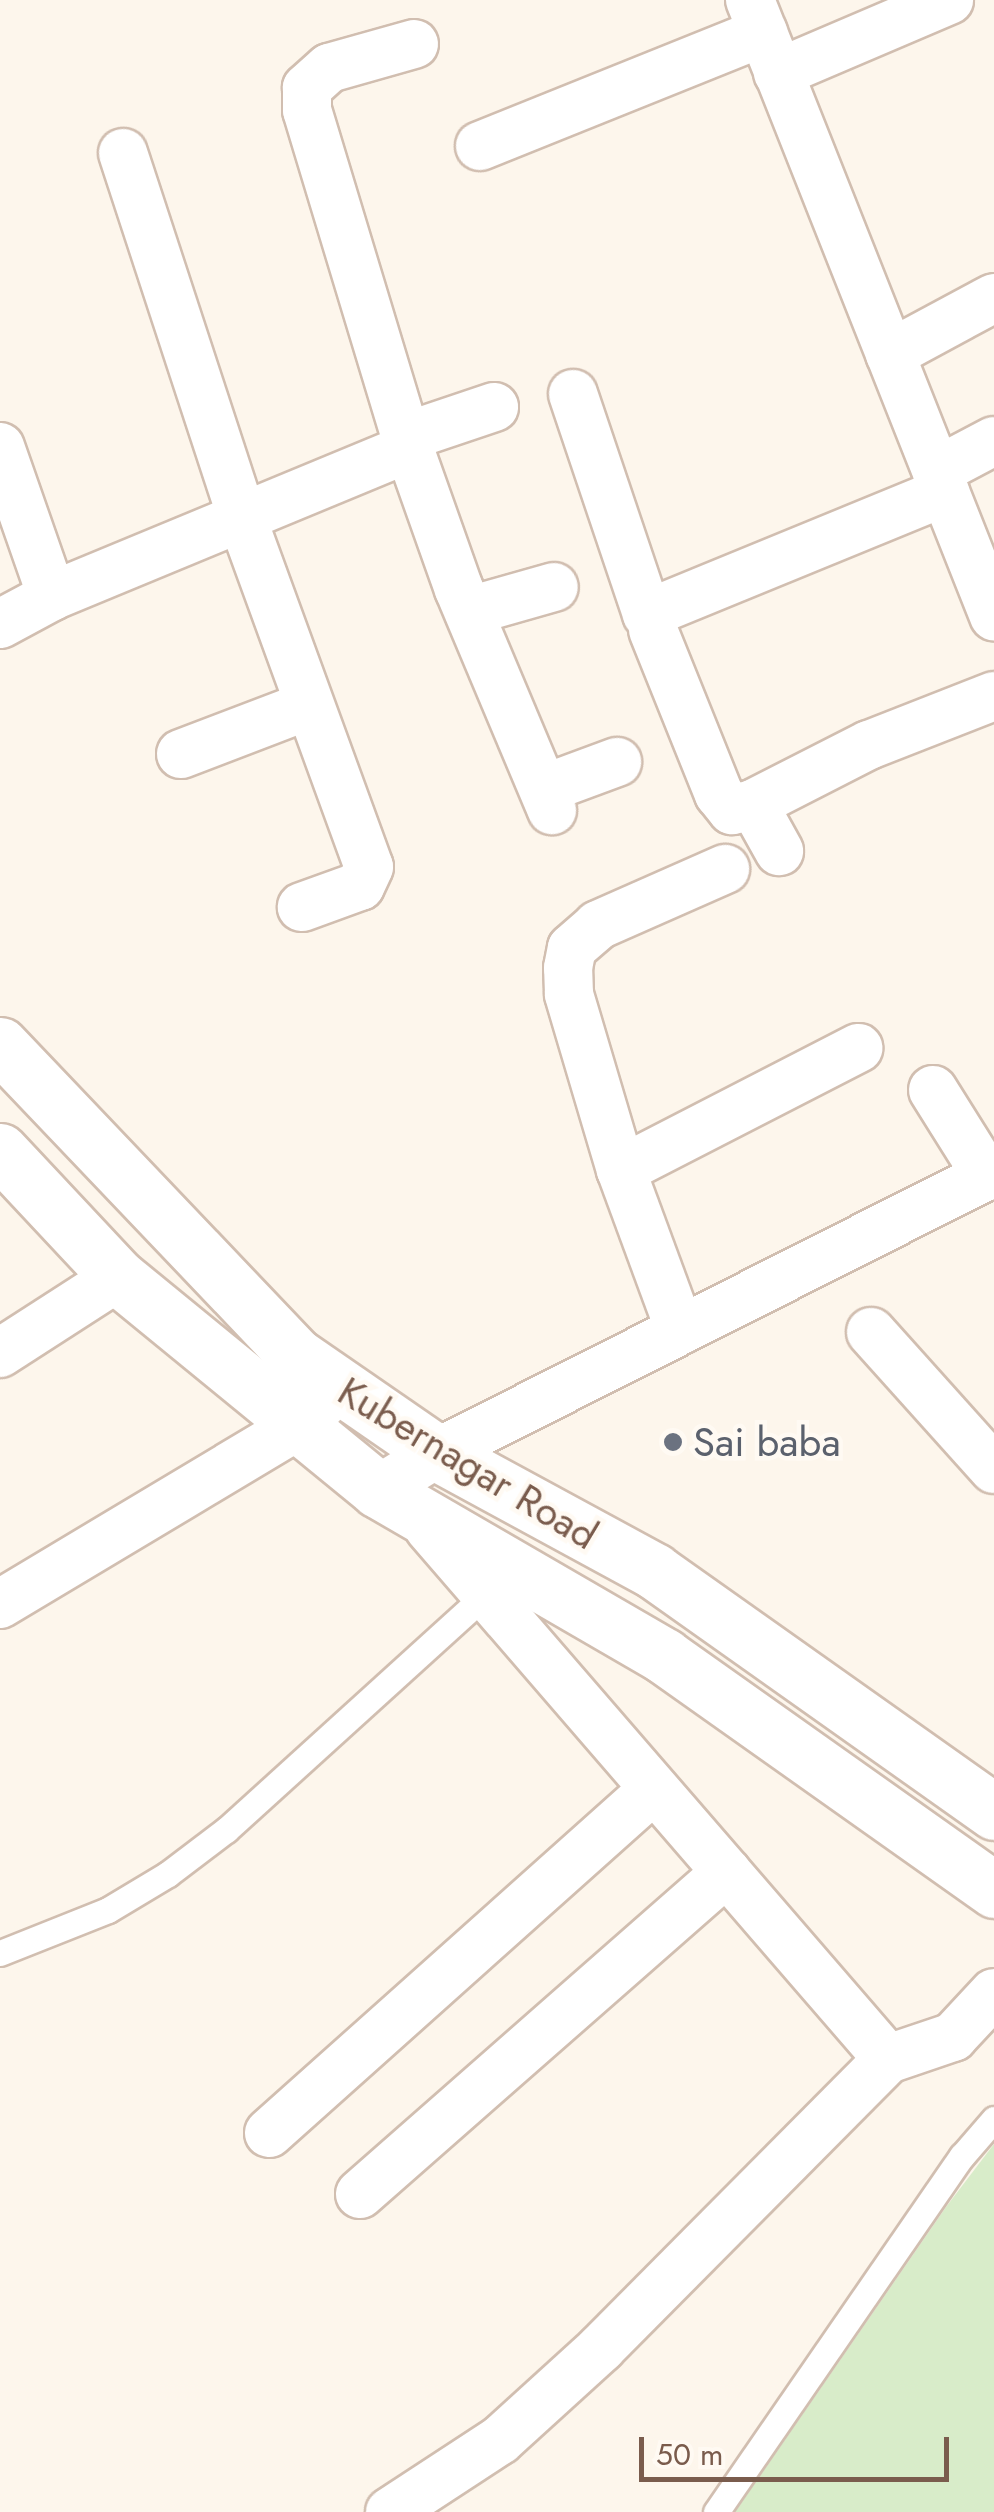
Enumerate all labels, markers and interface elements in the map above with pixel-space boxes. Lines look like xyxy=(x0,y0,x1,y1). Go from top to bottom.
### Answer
street label: Kubernagar Road xyxy=(330,1367,606,1559)
place label: Sai baba xyxy=(693,1418,841,1466)
marker: Sai baba xyxy=(662,1431,684,1453)
scale bar xyxy=(644,2417,954,2479)
text: 50 m xyxy=(656,2433,723,2476)

